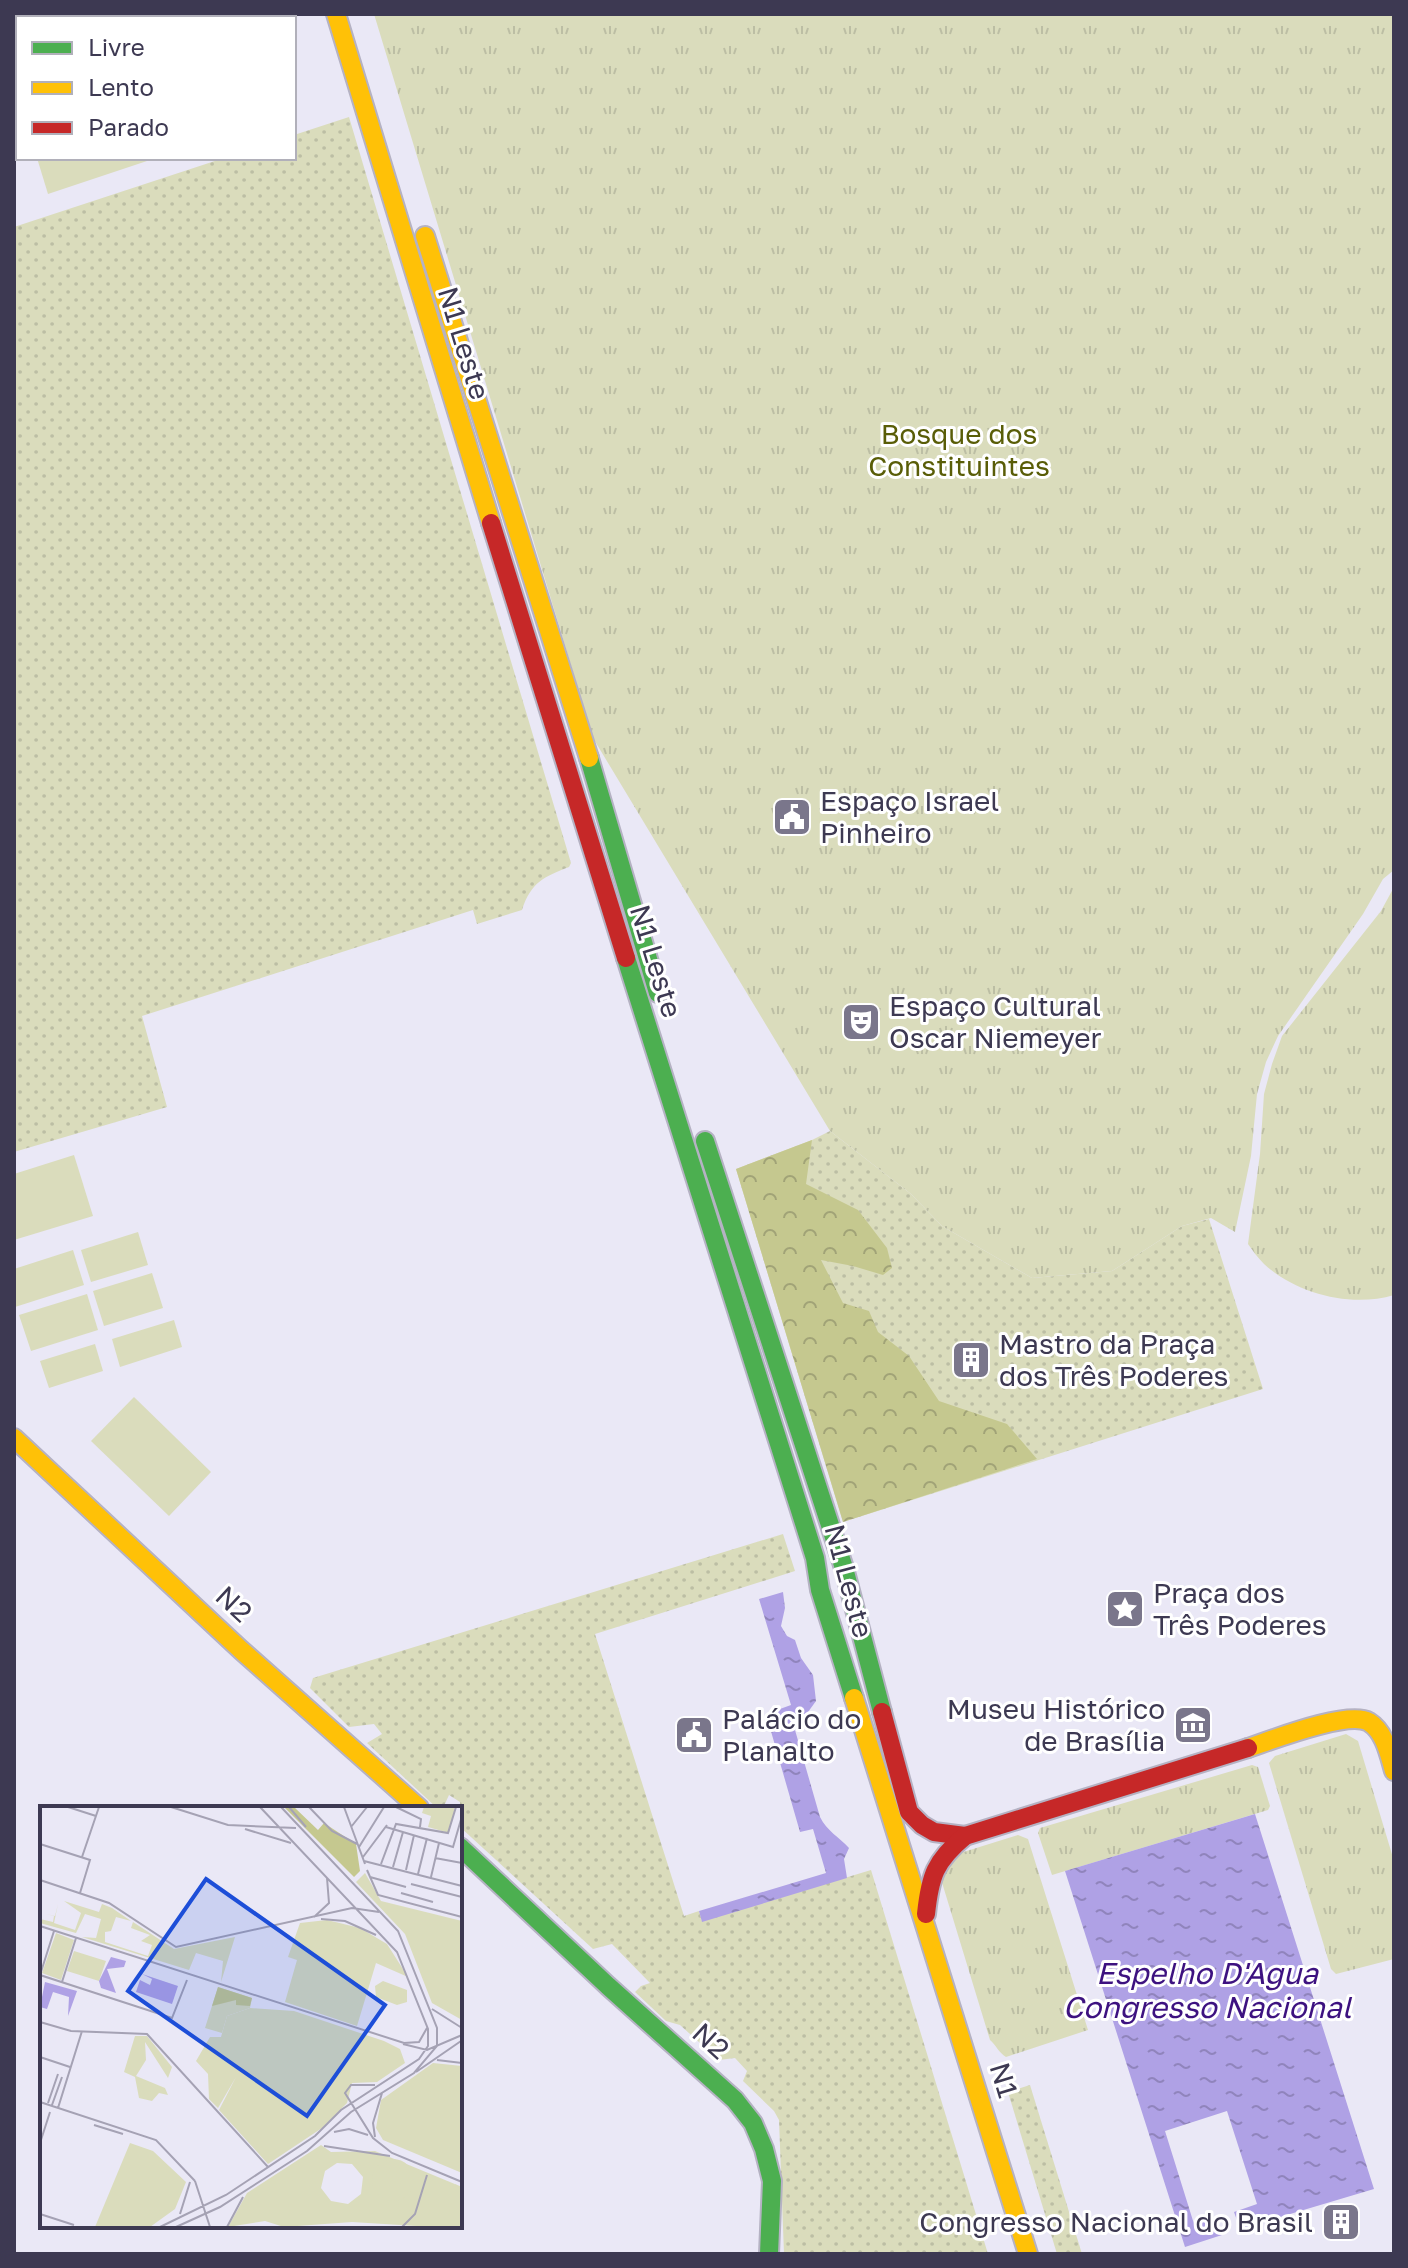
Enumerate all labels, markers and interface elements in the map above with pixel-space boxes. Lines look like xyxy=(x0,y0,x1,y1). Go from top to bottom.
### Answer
legend xyxy=(16,16,296,160)
text: Livre xyxy=(88,32,145,61)
text: Lento xyxy=(88,72,154,101)
text: Parado xyxy=(88,112,169,141)
street label: N1 Leste xyxy=(432,283,497,403)
park label: Bosque dos Constituintes xyxy=(868,417,1050,482)
place label: Espaço Israel Pinheiro xyxy=(820,784,999,849)
public building icon: Espaço Israel Pinheiro xyxy=(771,796,813,838)
street label: N1 Leste xyxy=(624,901,689,1021)
place label: Espaço Cultural Oscar Niemeyer xyxy=(889,989,1101,1054)
theatre icon: Espaço Cultural Oscar Niemeyer xyxy=(840,1001,882,1043)
place label: Mastro da Praça dos Três Poderes xyxy=(999,1327,1228,1392)
building icon: Mastro da Praça dos Três Poderes xyxy=(950,1339,992,1381)
street label: N1 Leste xyxy=(819,1521,880,1641)
place label: Praça dos Três Poderes xyxy=(1153,1576,1327,1641)
street label: N2 xyxy=(209,1579,259,1628)
place icon: Praça dos Três Poderes xyxy=(1104,1588,1146,1630)
place label: Museu Histórico de Brasília xyxy=(947,1692,1165,1757)
place label: Palácio do Planalto xyxy=(722,1702,861,1767)
museum icon: Museu Histórico de Brasília xyxy=(1172,1704,1214,1746)
public building icon: Palácio do Planalto xyxy=(673,1714,715,1756)
inset map xyxy=(40,1806,462,2228)
water label: Espelho D'Agua Congresso Nacional xyxy=(1063,1955,1353,2025)
street label: N2 xyxy=(686,2016,736,2065)
street label: N1 xyxy=(984,2058,1025,2101)
building icon: Congresso Nacional do Brasil xyxy=(1320,2201,1362,2243)
place label: Congresso Nacional do Brasil xyxy=(919,2205,1313,2238)

